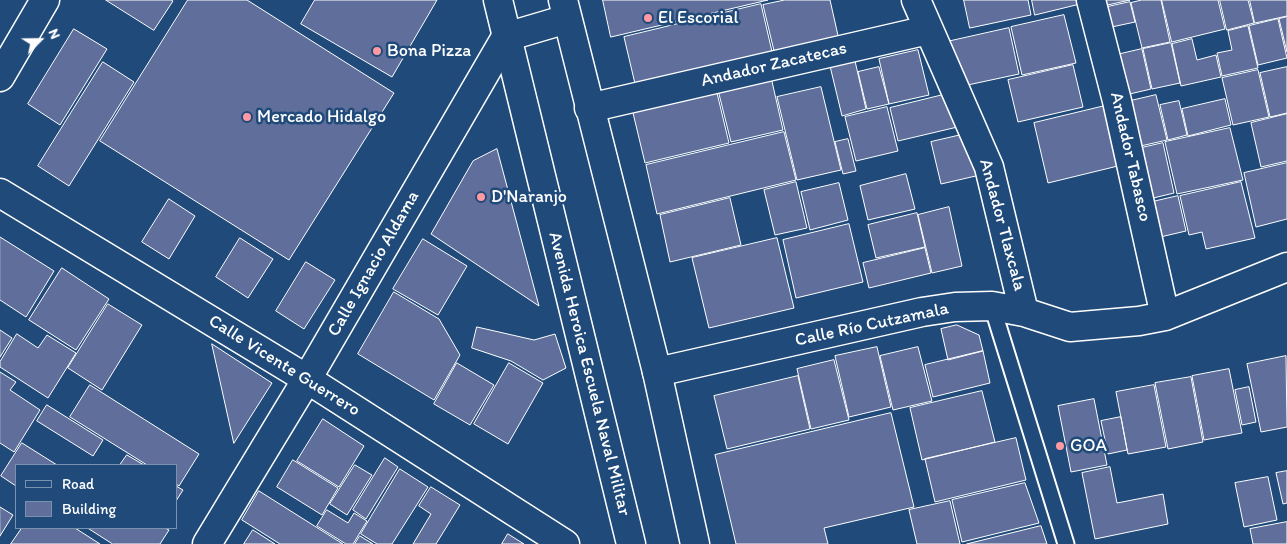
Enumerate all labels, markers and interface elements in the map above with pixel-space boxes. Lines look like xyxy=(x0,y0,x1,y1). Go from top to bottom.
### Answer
place label: El Escorial xyxy=(658,7,739,29)
marker: El Escorial xyxy=(642,12,654,24)
north arrow xyxy=(15,15,65,65)
text: N xyxy=(45,26,64,42)
street label: Andador Zacatecas xyxy=(699,38,849,92)
place label: Bona Pizza xyxy=(387,40,471,62)
marker: Bona Pizza xyxy=(371,45,383,57)
street label: Andador Tabasco xyxy=(1105,90,1155,224)
place label: Mercado Hidalgo xyxy=(257,106,386,128)
marker: Mercado Hidalgo xyxy=(241,111,253,123)
street label: Andador Tlaxcala xyxy=(974,157,1030,293)
place label: D'Naranjo xyxy=(491,186,567,208)
street label: Calle Ignacio Aldama xyxy=(324,187,424,341)
marker: D'Naranjo xyxy=(475,191,487,203)
street label: Avenida Heroica Escuela Naval Militar xyxy=(543,230,635,518)
street label: Calle Río Cutzamala xyxy=(793,298,951,352)
street label: Calle Vicente Guerrero xyxy=(204,310,364,422)
place label: GOA xyxy=(1070,435,1107,457)
marker: GOA xyxy=(1054,440,1066,452)
legend xyxy=(15,464,178,529)
text: Road xyxy=(62,475,94,493)
text: Building xyxy=(62,500,116,518)

